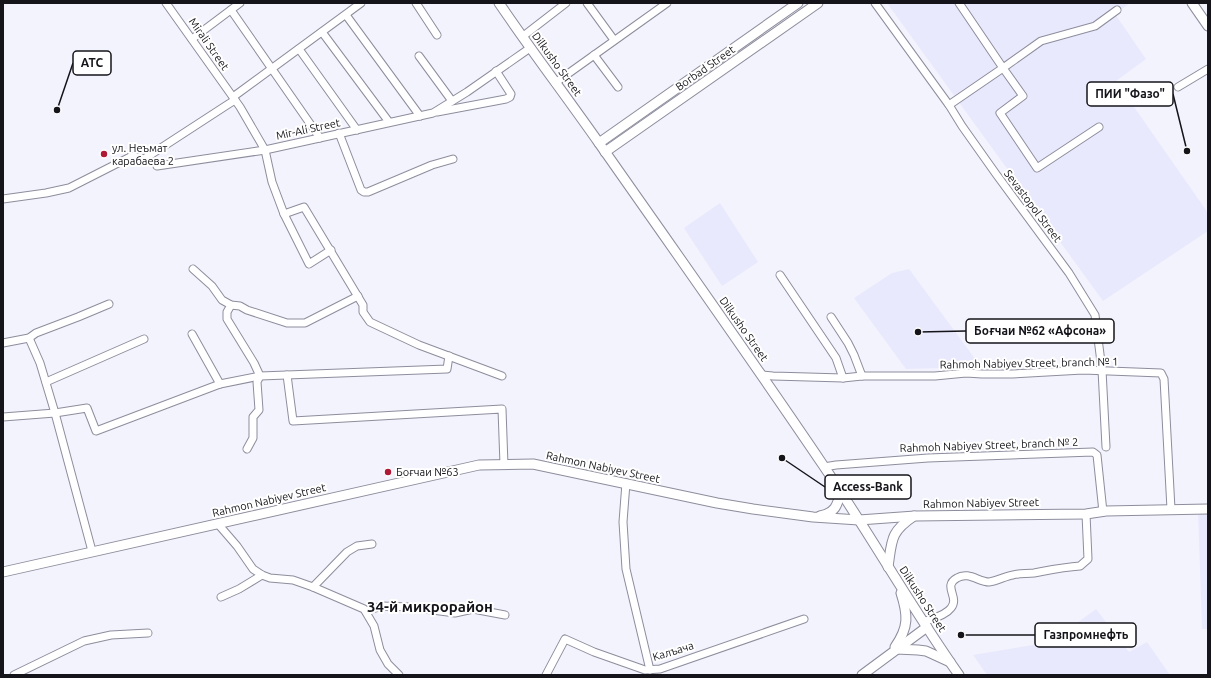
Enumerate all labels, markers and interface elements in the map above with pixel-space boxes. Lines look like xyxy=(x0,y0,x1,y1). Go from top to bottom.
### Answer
street label: Mirali Street xyxy=(187,16,232,73)
street label: Dilkusho Street xyxy=(530,30,585,99)
street label: Borbad Street xyxy=(673,43,737,93)
callout: АТС xyxy=(73,51,111,75)
text: АТС xyxy=(81,56,104,69)
callout: ПИИ "Фазо" xyxy=(1087,82,1173,106)
text: ПИИ "Фазо" xyxy=(1095,87,1165,100)
street label: Mir-Ali Street xyxy=(275,116,342,142)
place label: ул. Неъмат карабаева 2 xyxy=(112,142,174,167)
marker: ул. Неъмат карабаева 2 xyxy=(99,149,109,159)
street label: Sevastopol Street xyxy=(1002,168,1064,245)
street label: Dilkusho Street xyxy=(717,294,771,364)
callout: Боғчаи №62 «Афсона» xyxy=(966,319,1114,343)
text: Боғчаи №62 «Афсона» xyxy=(974,324,1106,337)
street label: Rahmoh Nabiyev Street, branch № 1 xyxy=(940,355,1118,371)
street label: Rahmoh Nabiyev Street, branch № 2 xyxy=(900,436,1078,454)
street label: Rahmon Nabiyev Street xyxy=(545,449,662,485)
place label: Боғчаи №63 xyxy=(396,466,459,478)
marker: Боғчаи №63 xyxy=(383,467,393,477)
callout: Access-Bank xyxy=(825,475,911,499)
text: Access-Bank xyxy=(833,480,903,493)
street label: Rahmon Nabiyev Street xyxy=(211,481,328,519)
street label: Rahmon Nabiyev Street xyxy=(923,496,1040,510)
street label: Dilkusho Street xyxy=(897,564,949,635)
district label: 34-й микрорайон xyxy=(367,598,493,615)
callout: Газпромнефть xyxy=(1035,623,1136,647)
text: Газпромнефть xyxy=(1044,628,1129,641)
street label: Калъача xyxy=(651,639,695,663)

